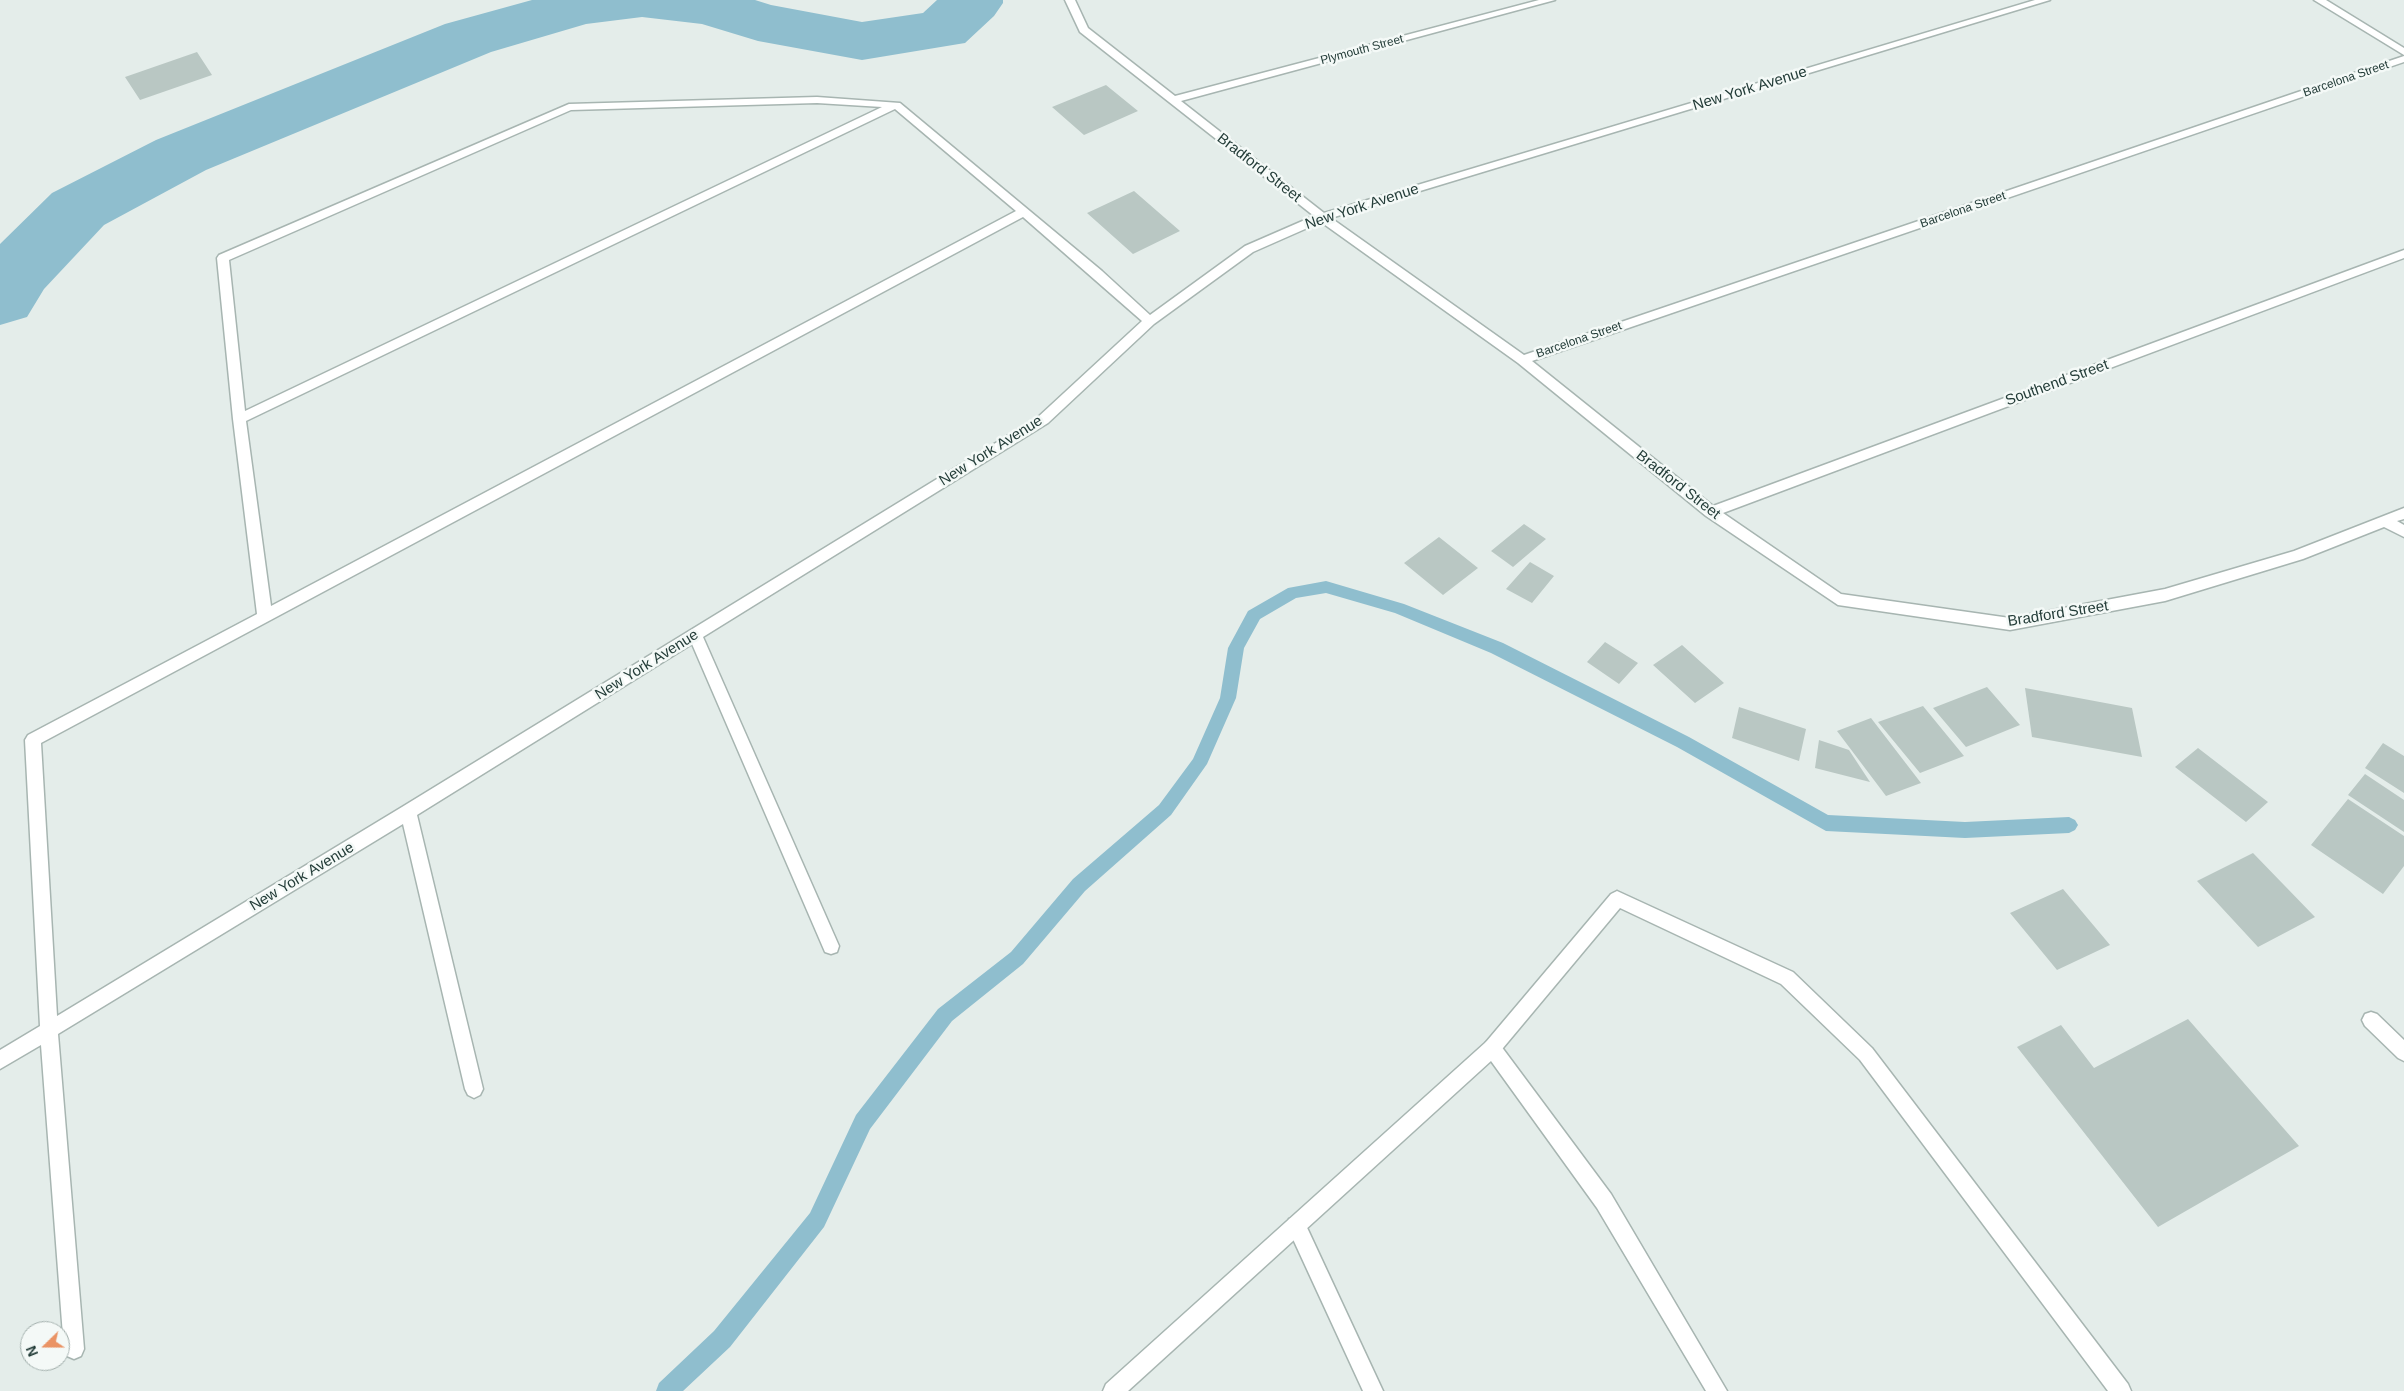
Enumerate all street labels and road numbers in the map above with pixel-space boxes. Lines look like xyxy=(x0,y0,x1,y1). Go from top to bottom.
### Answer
street label: Plymouth Street xyxy=(1319,32,1405,68)
street label: Barcelona Street xyxy=(2301,58,2391,100)
street label: New York Avenue xyxy=(1691,63,1809,115)
street label: Bradford Street xyxy=(1213,130,1305,206)
street label: New York Avenue xyxy=(1303,180,1421,234)
street label: Barcelona Street xyxy=(1918,189,2008,231)
street label: Barcelona Street xyxy=(1534,319,1624,361)
street label: Southend Street xyxy=(2003,356,2111,410)
street label: New York Avenue xyxy=(936,412,1046,490)
street label: Bradford Street xyxy=(1632,447,1724,523)
street label: Bradford Street xyxy=(2006,597,2110,631)
street label: New York Avenue xyxy=(592,626,702,704)
street label: New York Avenue xyxy=(247,839,357,915)

